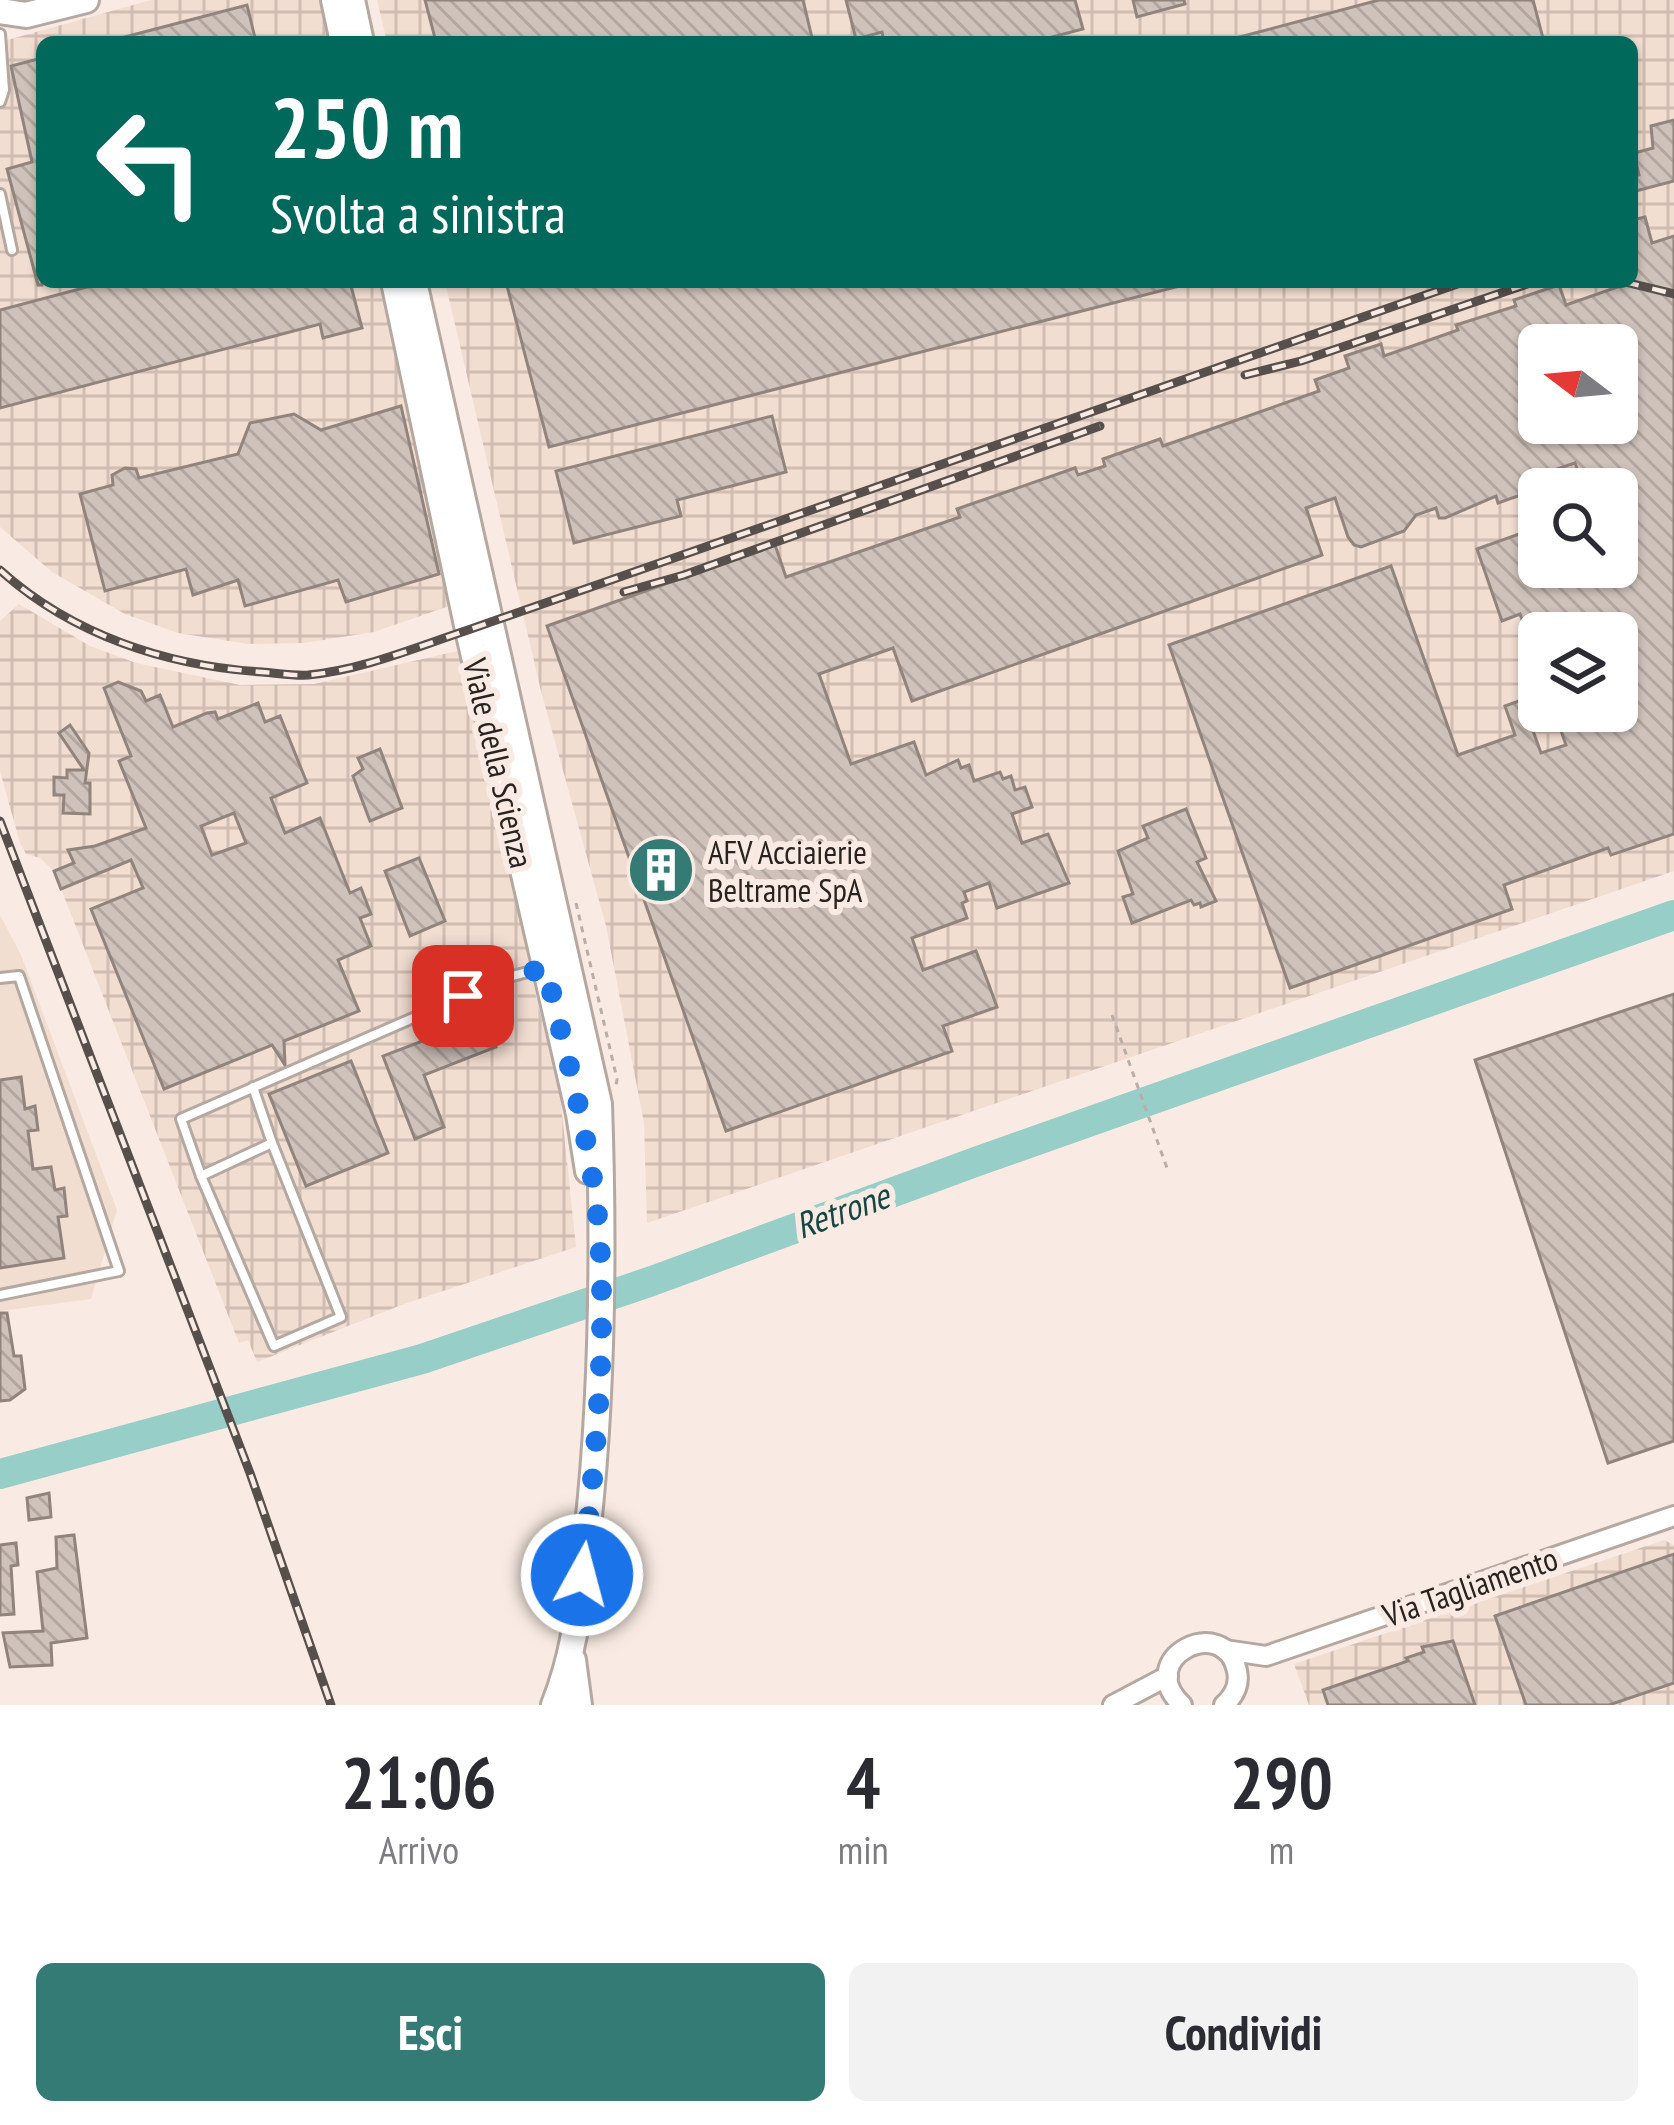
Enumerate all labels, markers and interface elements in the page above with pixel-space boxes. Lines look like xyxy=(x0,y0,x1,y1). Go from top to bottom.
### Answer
text: 250 m xyxy=(270,72,463,181)
icon: left xyxy=(72,84,228,240)
text: Svolta a sinistra xyxy=(270,178,566,248)
north arrow xyxy=(1518,324,1638,444)
map controls xyxy=(1518,324,1638,732)
button: search xyxy=(1518,468,1638,588)
button: layers xyxy=(1518,612,1638,732)
street label: Viale della Scienza xyxy=(454,653,544,872)
place label: AFV Acciaierie Beltrame SpA xyxy=(708,830,867,911)
building icon: AFV Acciaierie Beltrame SpA xyxy=(626,835,696,905)
pin xyxy=(412,945,514,1047)
icon: arrive xyxy=(430,963,496,1029)
water label: Retrone xyxy=(789,1171,897,1249)
position arrow xyxy=(519,1512,645,1638)
street label: Via Tagliamento xyxy=(1376,1536,1563,1636)
text: 21:06 xyxy=(341,1735,497,1828)
text: 4 xyxy=(846,1735,880,1828)
text: 290 xyxy=(1230,1735,1333,1828)
text: Arrivo xyxy=(379,1824,459,1875)
text: min xyxy=(838,1824,889,1875)
text: m xyxy=(1269,1824,1294,1875)
button: Esci xyxy=(36,1963,825,2101)
button: Condividi xyxy=(849,1963,1638,2101)

